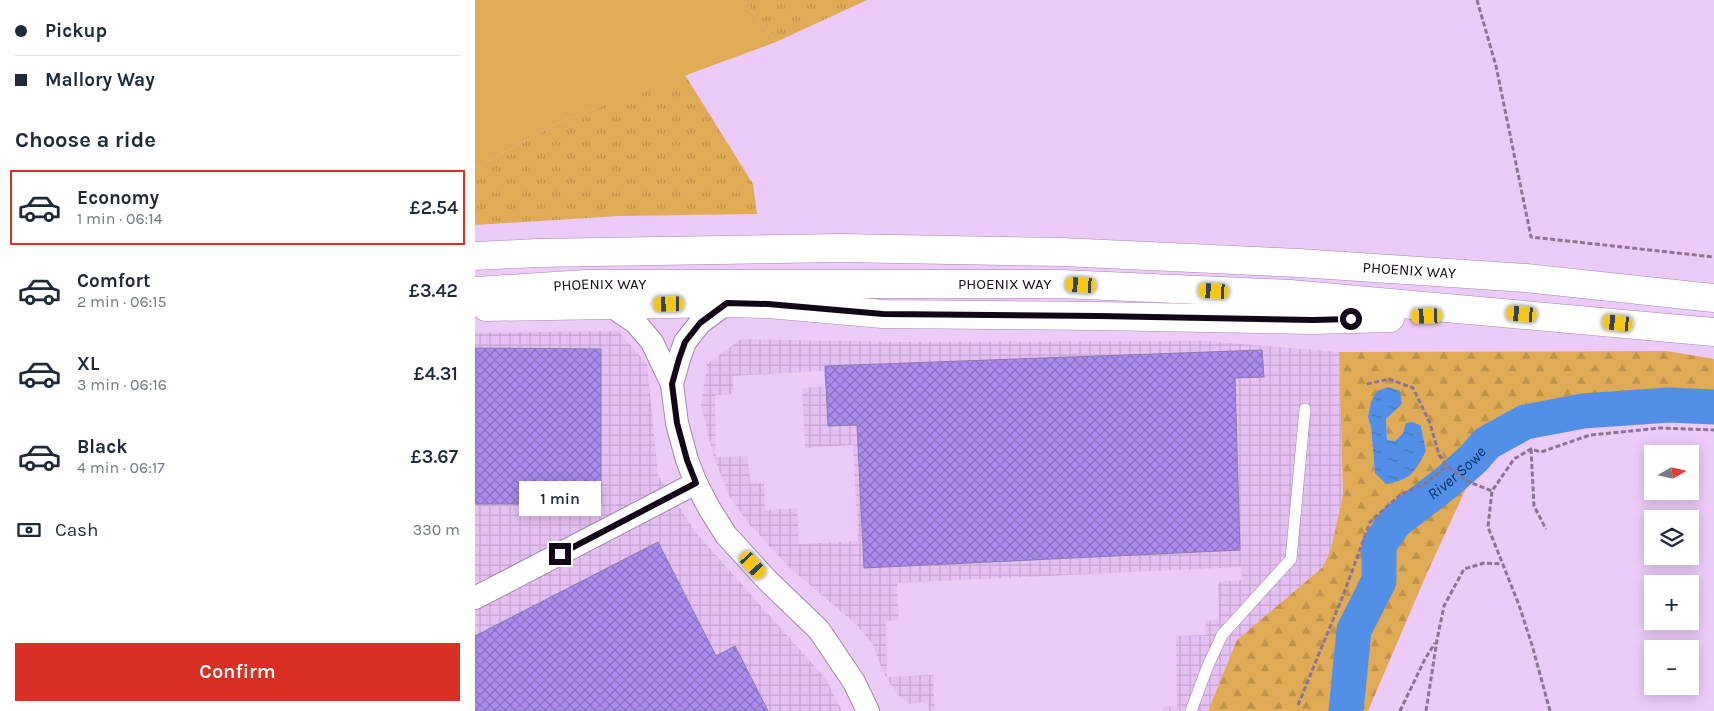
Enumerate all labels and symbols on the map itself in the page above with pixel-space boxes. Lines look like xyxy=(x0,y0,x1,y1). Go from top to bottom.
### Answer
street label: PHOENIX WAY xyxy=(1362,258,1457,282)
street label: PHOENIX WAY xyxy=(553,275,647,295)
street label: PHOENIX WAY xyxy=(958,275,1052,293)
car xyxy=(1065,277,1096,293)
car xyxy=(1198,283,1229,299)
car xyxy=(653,296,684,312)
car xyxy=(1506,305,1537,323)
route start xyxy=(1340,308,1362,330)
car xyxy=(1411,308,1442,324)
car xyxy=(1602,314,1633,332)
water label: River Sowe xyxy=(1423,442,1490,503)
north arrow xyxy=(1644,445,1699,500)
callout: 1 min xyxy=(519,482,601,516)
route end xyxy=(549,543,571,565)
car xyxy=(737,549,768,581)

